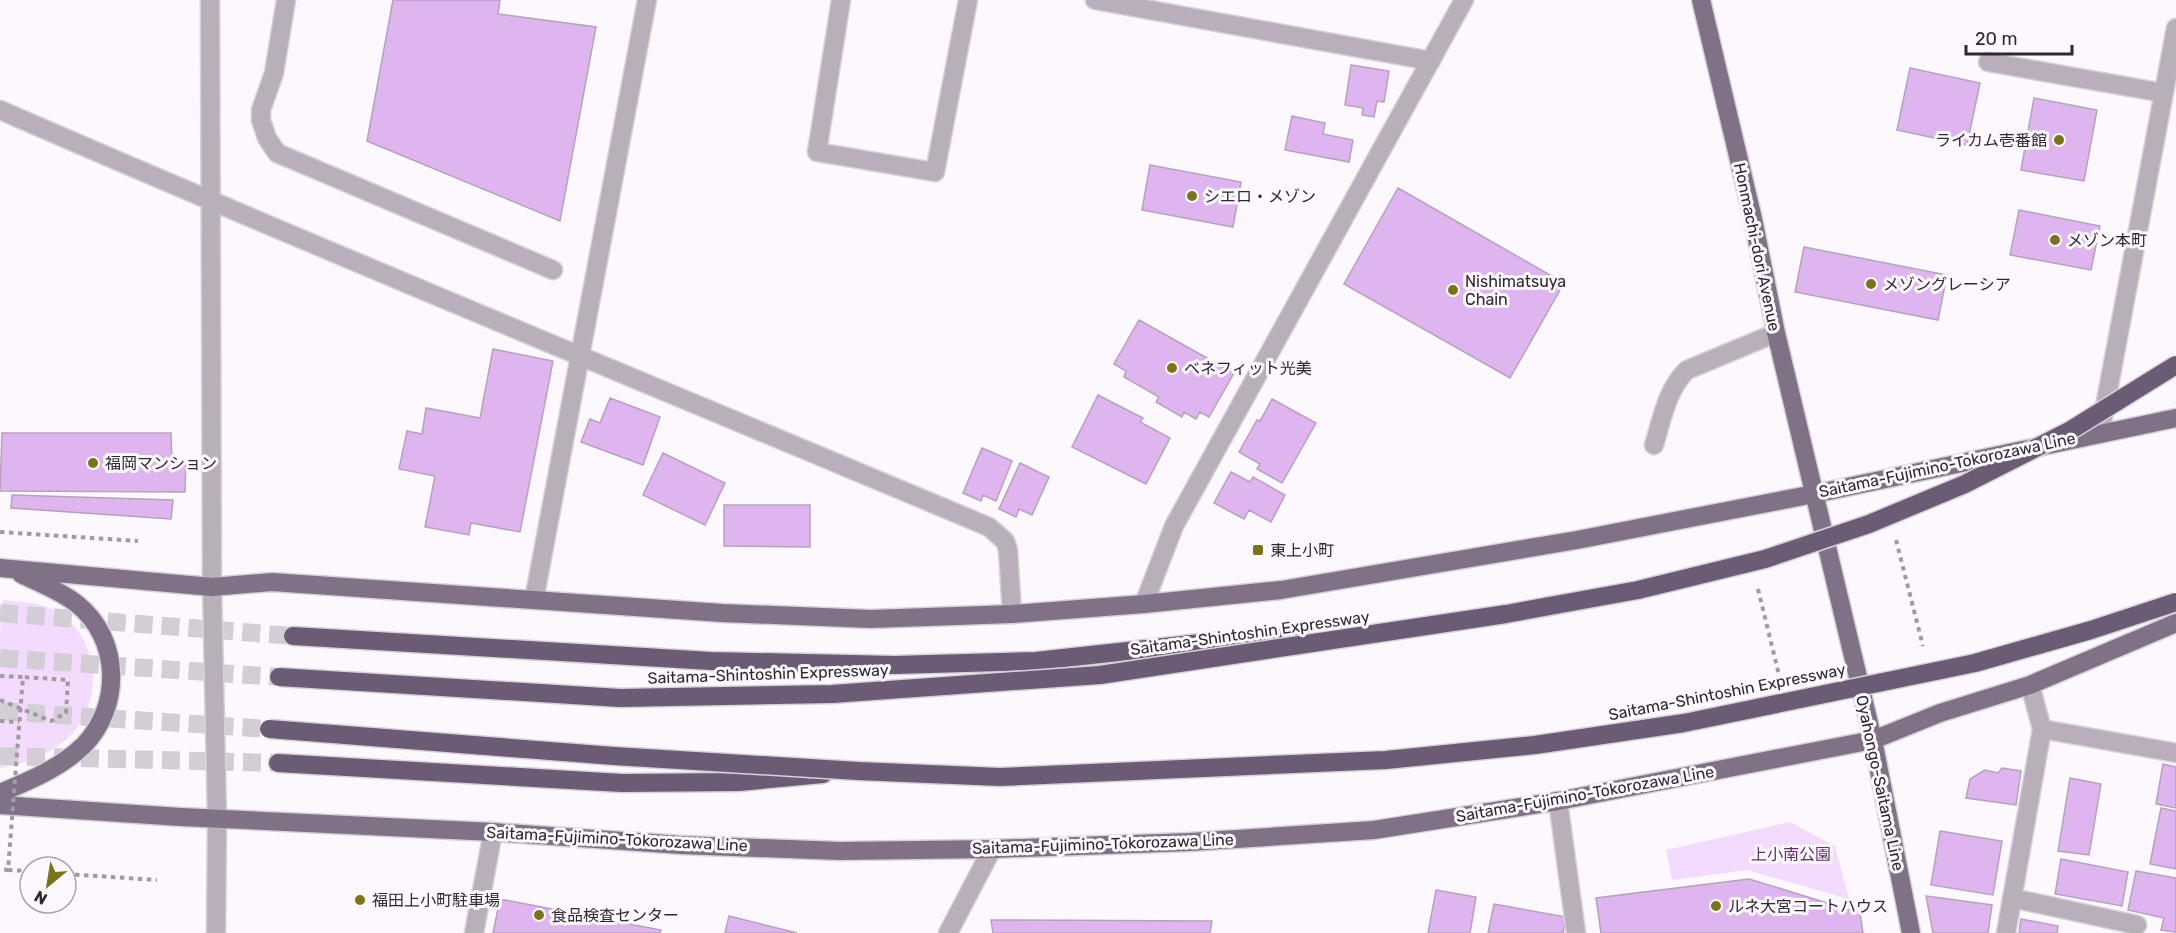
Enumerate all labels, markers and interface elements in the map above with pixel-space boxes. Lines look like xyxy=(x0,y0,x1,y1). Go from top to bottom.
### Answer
scale bar xyxy=(1966,18,2072,56)
text: 20 m xyxy=(1975,28,2017,50)
place label: ライカム壱番館 xyxy=(1935,131,2047,150)
marker: ライカム壱番館 xyxy=(2052,133,2066,147)
street label: Honmachi-dori Avenue xyxy=(1730,161,1784,333)
place label: シエロ・メゾン xyxy=(1204,187,1316,206)
marker: シエロ・メゾン xyxy=(1185,189,1199,203)
place label: メゾン本町 xyxy=(2067,231,2147,250)
marker: メゾン本町 xyxy=(2048,233,2062,247)
place label: Nishimatsuya Chain xyxy=(1465,272,1566,309)
place label: メゾングレーシア xyxy=(1883,275,2011,294)
marker: メゾングレーシア xyxy=(1864,277,1878,291)
marker: Nishimatsuya Chain xyxy=(1446,283,1460,297)
place label: ベネフィット光美 xyxy=(1184,359,1312,378)
marker: ベネフィット光美 xyxy=(1165,361,1179,375)
street label: Saitama-Fujimino-Tokorozawa Line xyxy=(1817,428,2077,502)
place label: 福岡マンション xyxy=(105,454,217,473)
marker: 福岡マンション xyxy=(86,456,100,470)
place label: 東上小町 xyxy=(1270,541,1334,560)
marker: 東上小町 xyxy=(1251,543,1265,557)
street label: Saitama-Shintoshin Expressway xyxy=(1129,607,1371,659)
street label: Saitama-Shintoshin Expressway xyxy=(647,660,889,688)
street label: Saitama-Shintoshin Expressway xyxy=(1607,660,1847,724)
street label: Oyahongo-Saitama Line xyxy=(1852,693,1908,873)
street label: Saitama-Fujimino-Tokorozawa Line xyxy=(1454,762,1716,826)
street label: Saitama-Fujimino-Tokorozawa Line xyxy=(486,823,748,855)
street label: Saitama-Fujimino-Tokorozawa Line xyxy=(972,830,1234,858)
park label: 上小南公園 xyxy=(1751,845,1831,864)
north arrow xyxy=(18,855,78,915)
text: N xyxy=(31,886,50,909)
place label: 福田上小町駐車場 xyxy=(372,891,500,910)
marker: 福田上小町駐車場 xyxy=(353,893,367,907)
place label: ルネ大宮コートハウス xyxy=(1728,897,1888,916)
marker: ルネ大宮コートハウス xyxy=(1709,899,1723,913)
place label: 食品検査センター xyxy=(551,906,679,925)
marker: 食品検査センター xyxy=(532,908,546,922)

